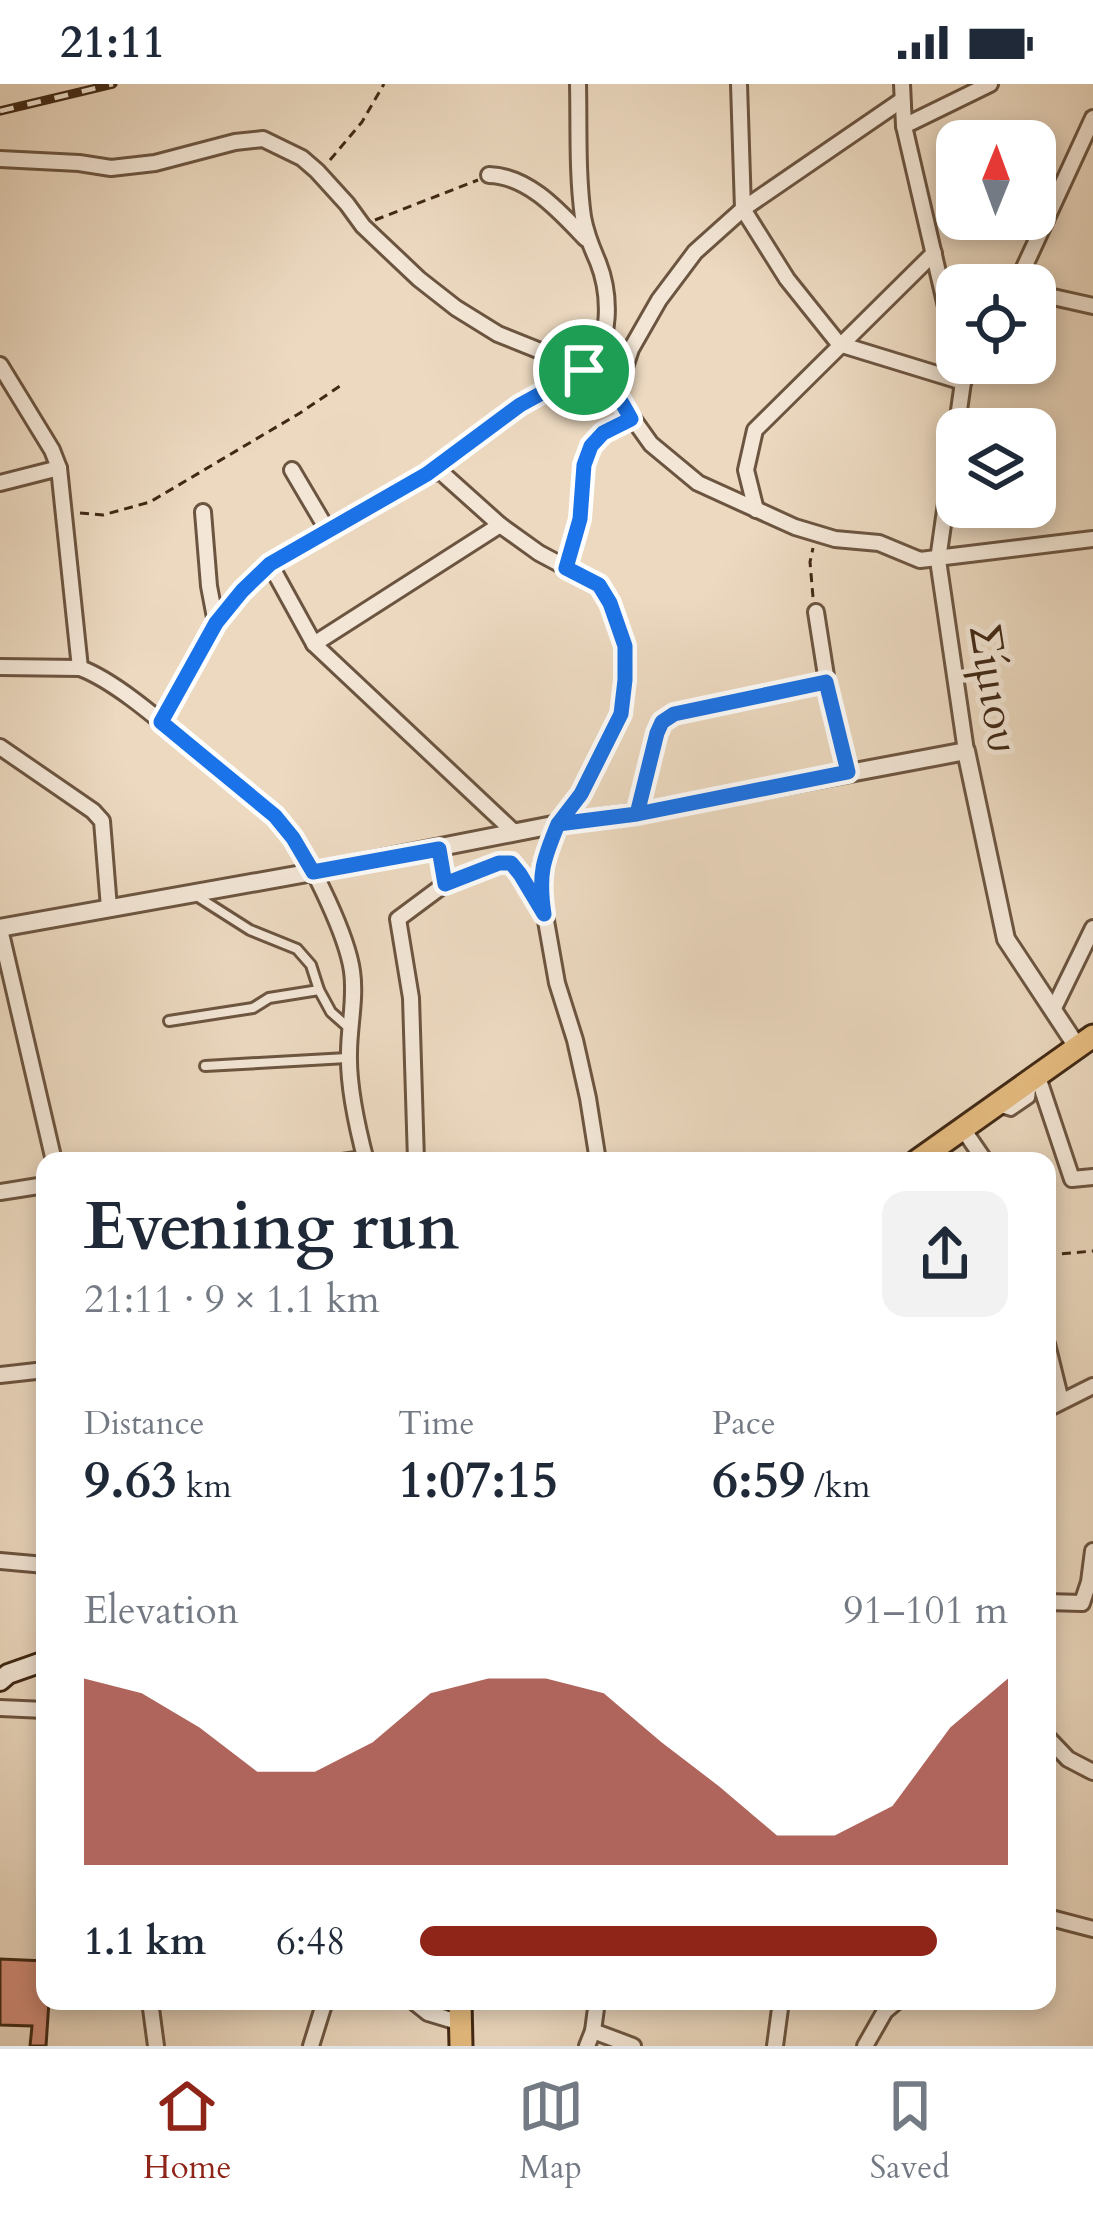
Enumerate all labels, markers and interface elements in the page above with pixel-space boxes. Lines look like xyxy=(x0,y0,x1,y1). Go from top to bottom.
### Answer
text: 21:11 xyxy=(60,12,165,73)
north arrow xyxy=(936,120,1056,240)
map controls xyxy=(936,120,1056,528)
button: locate xyxy=(936,264,1056,384)
pin xyxy=(533,319,635,421)
icon: arrive xyxy=(551,337,617,403)
button: layers xyxy=(936,408,1056,528)
street label: Σίμιου xyxy=(954,619,1034,757)
text: Evening run xyxy=(84,1183,459,1272)
button: share xyxy=(882,1191,1008,1317)
text: 21:11 · 9 × 1.1 km xyxy=(84,1273,380,1326)
text: Distance xyxy=(84,1401,205,1446)
text: Time xyxy=(398,1401,474,1446)
text: Pace xyxy=(712,1401,776,1446)
text: 9.63 xyxy=(84,1446,177,1516)
text: 1:07:15 xyxy=(398,1446,558,1516)
text: 6:59 xyxy=(712,1446,805,1516)
text: km xyxy=(177,1464,232,1509)
text: /km xyxy=(805,1464,870,1509)
text: Elevation xyxy=(84,1584,239,1637)
text: 91–101 m xyxy=(843,1584,1008,1637)
text: 1.1 km xyxy=(84,1915,206,1968)
text: 6:48 xyxy=(276,1915,346,1968)
tab: Home xyxy=(143,2073,231,2190)
tab: Map xyxy=(518,2073,584,2190)
tab: Saved xyxy=(870,2073,950,2190)

